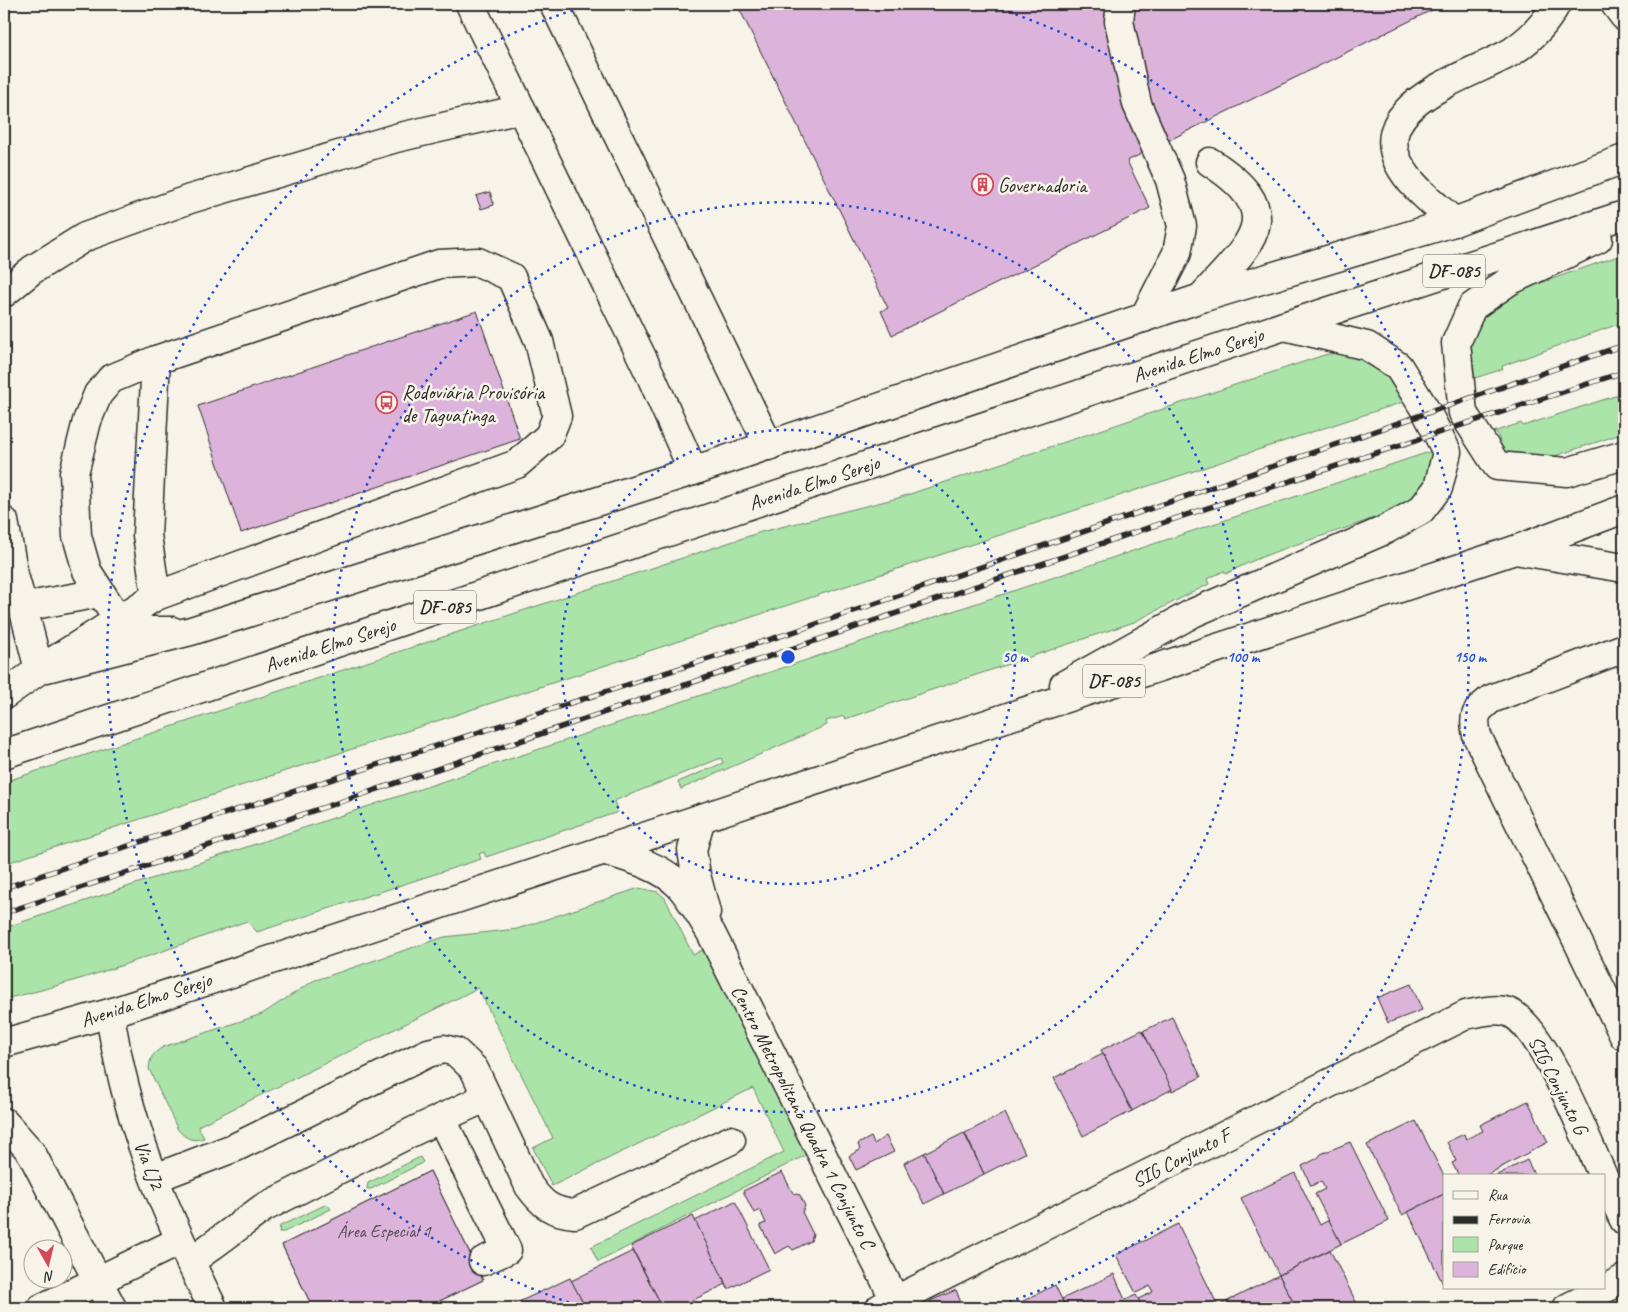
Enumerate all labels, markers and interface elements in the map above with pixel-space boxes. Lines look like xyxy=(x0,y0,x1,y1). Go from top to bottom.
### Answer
building icon: Governadoria xyxy=(970,173,994,197)
place label: Governadoria xyxy=(998,173,1088,198)
road number: DF-085 xyxy=(1423,255,1485,288)
street label: Avenida Elmo Serejo xyxy=(1130,322,1267,388)
place label: Rodoviária Provisória de Taguatinga xyxy=(402,380,546,428)
bus stop icon: Rodoviária Provisória de Taguatinga xyxy=(374,391,398,415)
street label: Avenida Elmo Serejo xyxy=(746,450,883,516)
road number: DF-085 xyxy=(414,590,476,624)
street label: Avenida Elmo Serejo xyxy=(262,612,399,678)
centre of rings xyxy=(779,648,797,666)
text: 50 m xyxy=(1002,648,1029,667)
text: 100 m xyxy=(1227,648,1261,667)
text: 150 m xyxy=(1454,648,1488,667)
road number: DF-085 xyxy=(1083,664,1145,698)
street label: Avenida Elmo Serejo xyxy=(78,967,215,1033)
street label: Centro Metropolitano Quadra 1 Conjunto C xyxy=(726,981,882,1255)
street label: SIG Conjunto G xyxy=(1523,1032,1594,1140)
street label: SIG Conjunto F xyxy=(1128,1121,1238,1193)
street label: Via LJ2 xyxy=(128,1137,170,1195)
legend xyxy=(1443,1174,1606,1290)
text: Rua xyxy=(1488,1186,1508,1205)
text: Ferrovia xyxy=(1488,1210,1531,1229)
house number: Área Especial 1 xyxy=(337,1220,432,1242)
text: Parque xyxy=(1488,1236,1524,1255)
north arrow xyxy=(22,1240,72,1290)
text: Edifício xyxy=(1488,1260,1527,1279)
text: N xyxy=(42,1267,55,1286)

